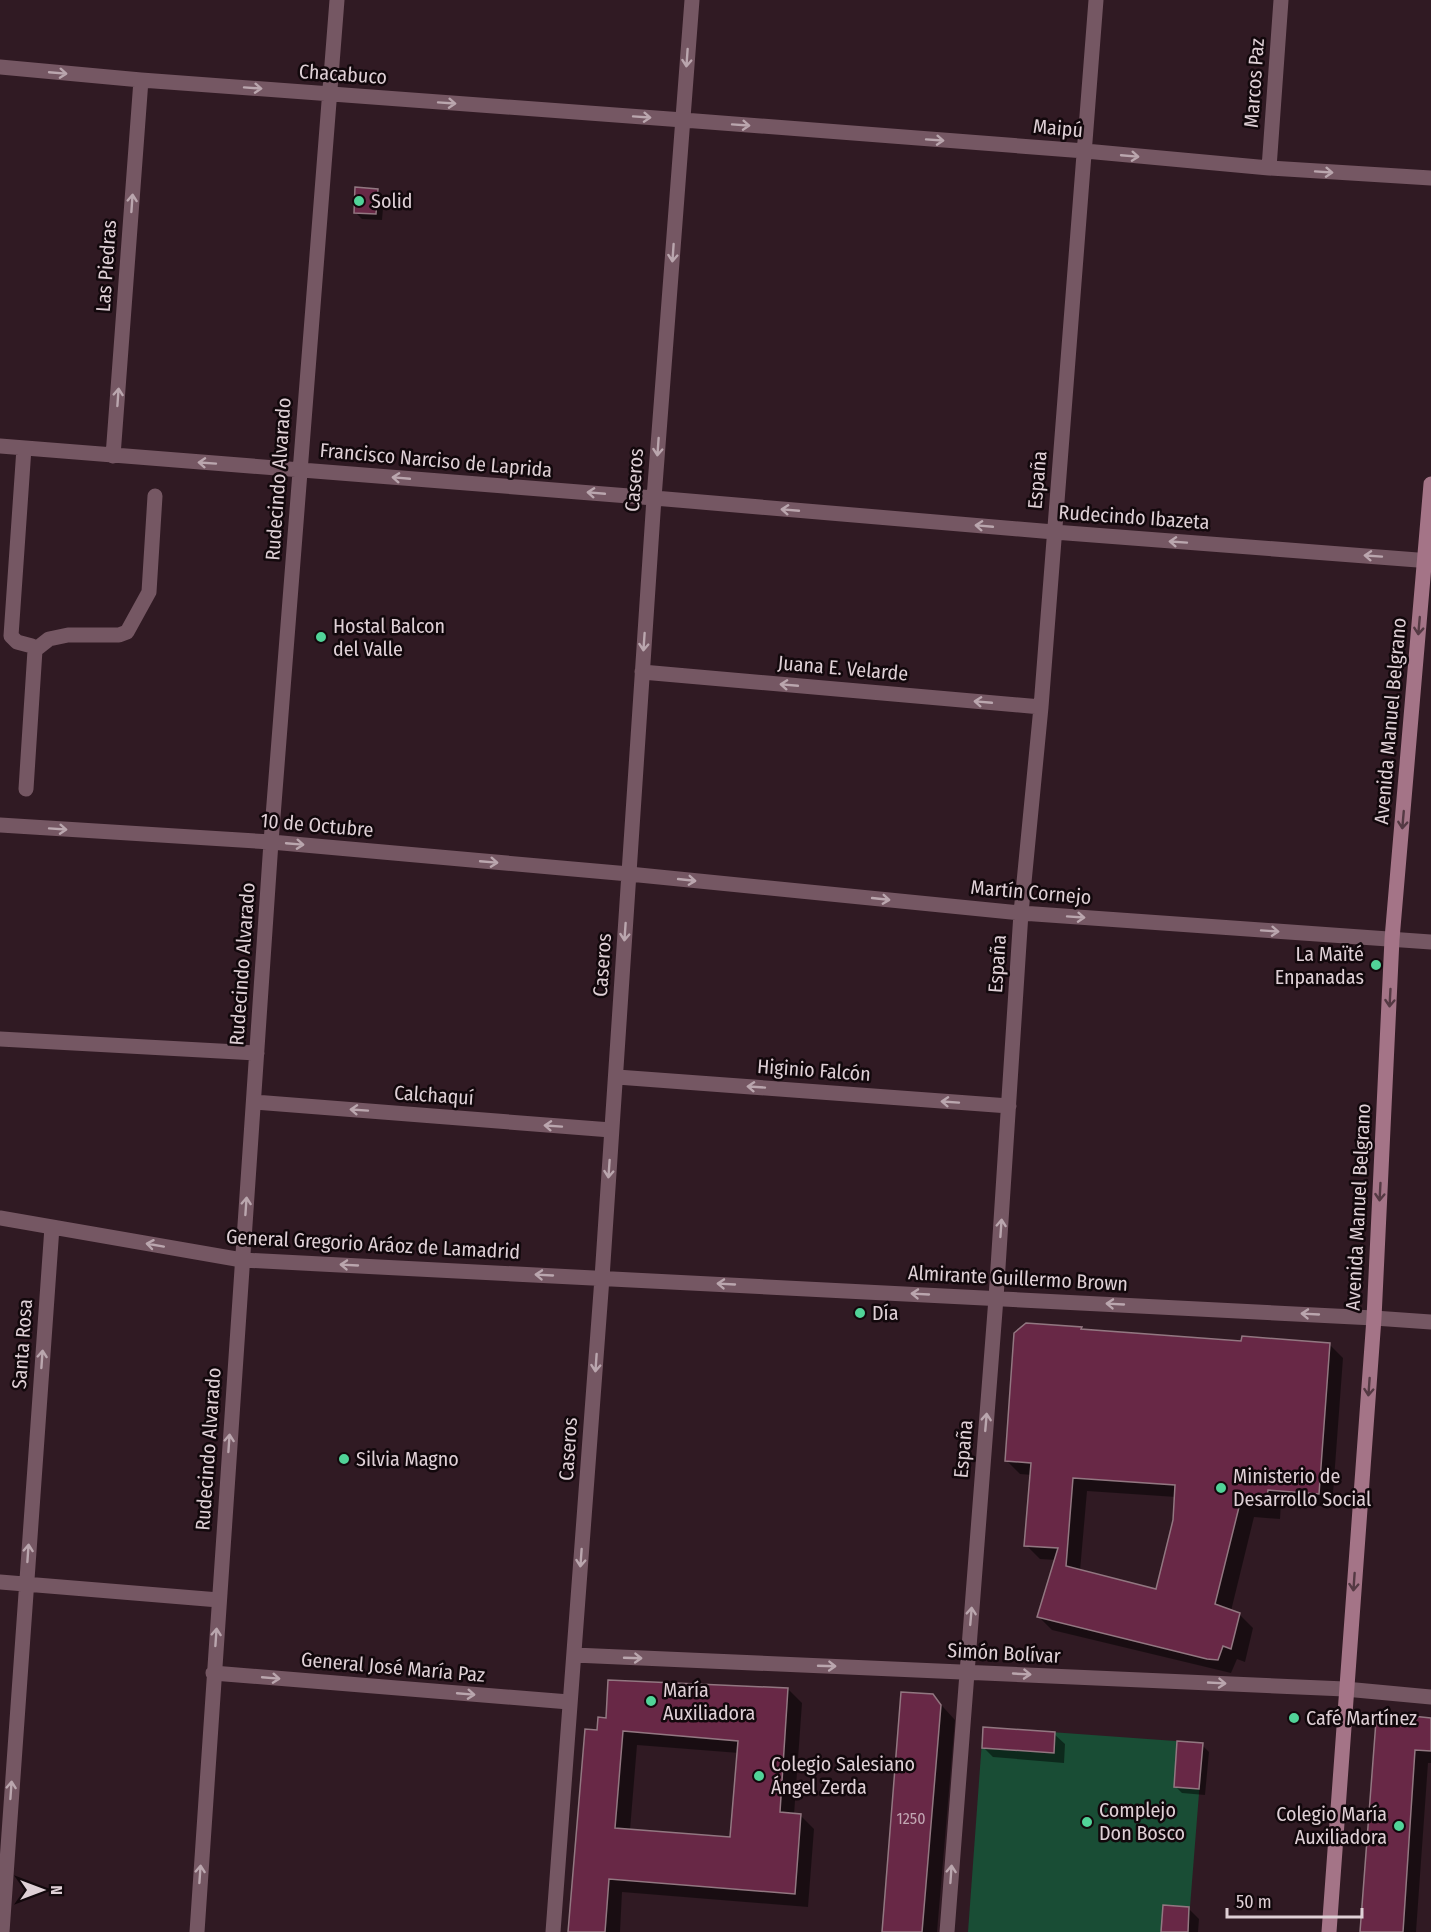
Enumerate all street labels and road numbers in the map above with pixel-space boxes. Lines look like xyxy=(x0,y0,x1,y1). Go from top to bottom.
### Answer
street label: Marcos Paz xyxy=(1239,37,1269,128)
street label: Chacabuco xyxy=(298,59,388,89)
street label: Maipú xyxy=(1032,114,1084,142)
street label: Las Piedras xyxy=(91,219,121,313)
street label: Rudecindo Alvarado xyxy=(260,397,296,561)
street label: Francisco Narciso de Laprida xyxy=(319,438,553,482)
street label: Caseros xyxy=(620,447,648,513)
street label: España xyxy=(1022,450,1052,510)
street label: Rudecindo Ibazeta xyxy=(1058,500,1210,534)
street label: Avenida Manuel Belgrano xyxy=(1369,617,1411,825)
street label: Juana E. Velarde xyxy=(777,650,909,686)
street label: 10 de Octubre xyxy=(260,808,374,842)
street label: Martín Cornejo xyxy=(970,875,1092,909)
street label: Rudecindo Alvarado xyxy=(224,882,260,1046)
street label: Caseros xyxy=(588,932,616,998)
street label: España xyxy=(983,934,1011,994)
street label: Higinio Falcón xyxy=(756,1054,872,1086)
street label: Calchaquí xyxy=(393,1080,475,1110)
street label: Avenida Manuel Belgrano xyxy=(1341,1103,1375,1311)
street label: General Gregorio Aráoz de Lamadrid xyxy=(225,1224,521,1264)
street label: Almirante Guillermo Brown xyxy=(907,1260,1129,1296)
street label: Santa Rosa xyxy=(7,1298,37,1390)
street label: Rudecindo Alvarado xyxy=(190,1367,226,1531)
street label: Caseros xyxy=(554,1416,582,1482)
street label: España xyxy=(948,1419,978,1479)
street label: Simón Bolívar xyxy=(947,1638,1061,1668)
street label: General José María Paz xyxy=(300,1647,486,1687)

